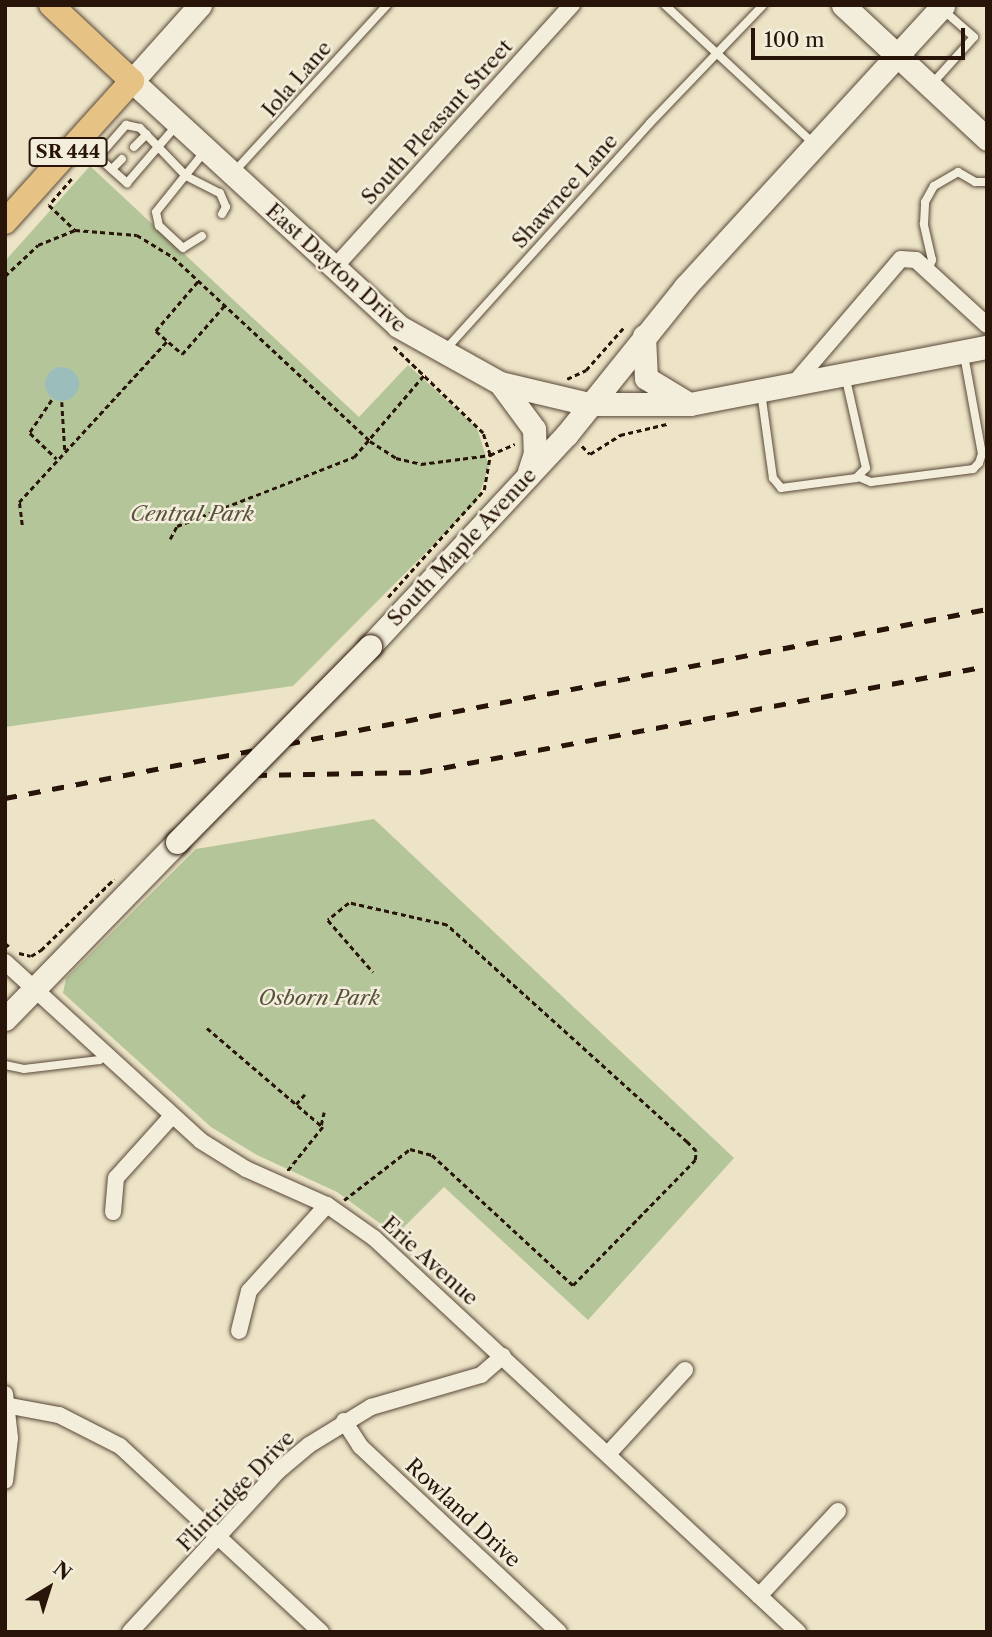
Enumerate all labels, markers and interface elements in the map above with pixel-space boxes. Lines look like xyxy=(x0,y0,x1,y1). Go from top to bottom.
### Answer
scale bar xyxy=(754,14,968,58)
text: 100 m xyxy=(764,27,825,52)
street label: South Pleasant Street xyxy=(356,34,518,210)
street label: Iola Lane xyxy=(257,36,337,122)
street label: Shawnee Lane xyxy=(507,128,623,254)
road number: SR 444 xyxy=(28,136,108,168)
street label: East Dayton Drive xyxy=(261,198,411,338)
street label: South Maple Avenue xyxy=(382,462,542,632)
park label: Central Park xyxy=(130,501,254,527)
park label: Osborn Park xyxy=(258,985,380,1011)
street label: Erie Avenue xyxy=(376,1211,484,1311)
street label: Flintridge Drive xyxy=(172,1426,300,1556)
street label: Rowland Drive xyxy=(400,1453,526,1573)
north arrow xyxy=(14,1553,84,1623)
text: N xyxy=(49,1557,76,1585)

